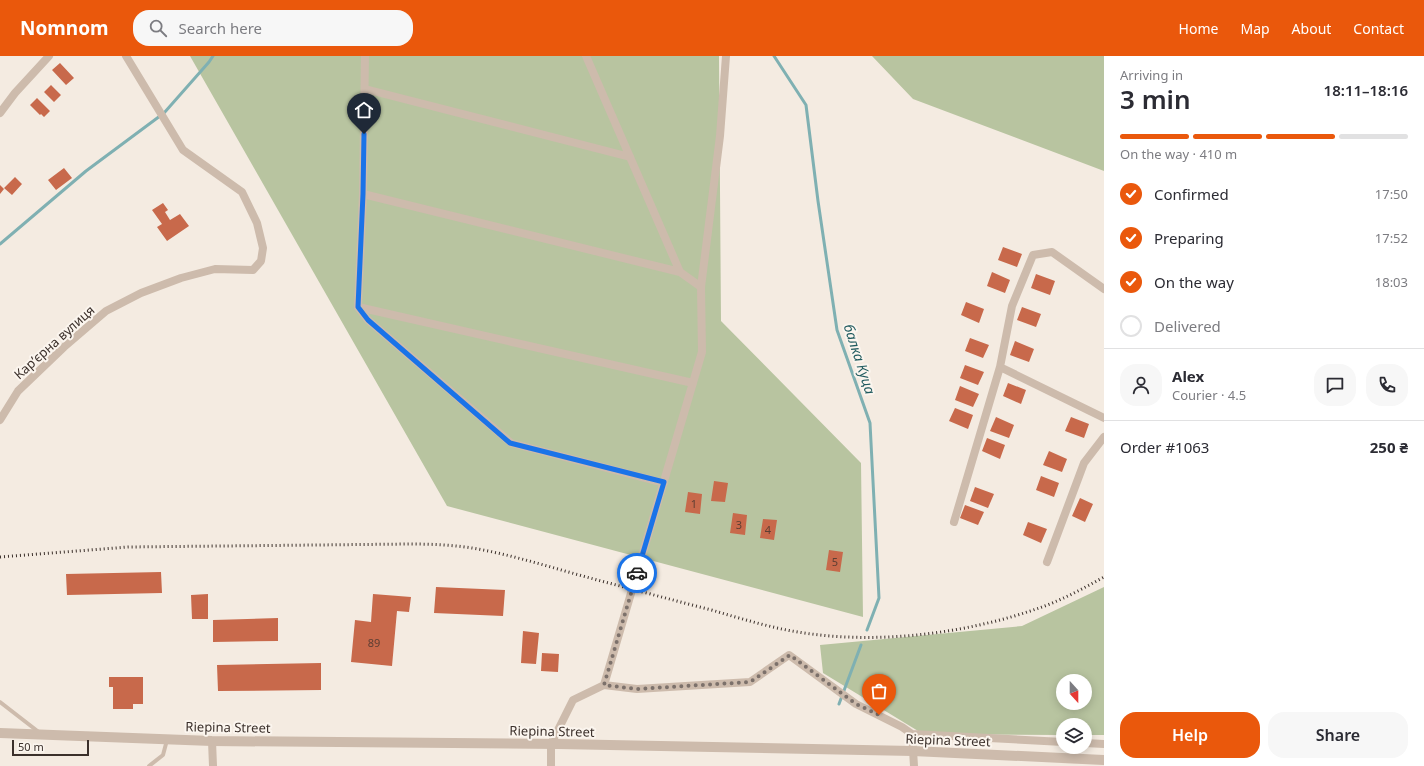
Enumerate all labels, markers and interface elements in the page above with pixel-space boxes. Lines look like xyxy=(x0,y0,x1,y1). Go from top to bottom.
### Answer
search box xyxy=(133,10,413,46)
text: Nomnom xyxy=(20,15,109,41)
icon: search xyxy=(147,17,169,39)
text: Search here xyxy=(179,18,262,38)
text: Home xyxy=(1179,19,1218,38)
text: Map xyxy=(1240,19,1270,38)
text: About xyxy=(1292,19,1331,38)
text: Contact xyxy=(1353,19,1404,38)
text: Arriving in xyxy=(1120,66,1183,84)
text: 18:11–18:16 xyxy=(1324,80,1408,100)
text: 3 min xyxy=(1120,81,1191,117)
pin xyxy=(347,93,381,134)
icon: home xyxy=(353,99,375,121)
text: On the way · 410 m xyxy=(1120,145,1237,163)
icon: check xyxy=(1120,183,1142,205)
text: Confirmed xyxy=(1154,184,1229,204)
text: 17:50 xyxy=(1375,185,1408,203)
icon: check xyxy=(1120,227,1142,249)
text: Preparing xyxy=(1154,228,1224,248)
text: 17:52 xyxy=(1375,229,1408,247)
icon: check xyxy=(1120,271,1142,293)
text: On the way xyxy=(1154,272,1234,292)
text: 18:03 xyxy=(1375,273,1408,291)
street label: Карʼєрна вулиця xyxy=(10,301,98,383)
text: Delivered xyxy=(1154,316,1221,336)
water label: балка Куца xyxy=(840,321,880,397)
button: person xyxy=(1120,364,1162,406)
button: chat xyxy=(1314,364,1356,406)
button: phone xyxy=(1366,364,1408,406)
text: Alex xyxy=(1172,366,1204,386)
text: Courier · 4.5 xyxy=(1172,386,1246,404)
text: Order #1063 xyxy=(1120,437,1209,457)
text: 250 ₴ xyxy=(1370,437,1408,457)
house number: 1 xyxy=(691,496,697,511)
house number: 3 xyxy=(736,517,742,532)
house number: 4 xyxy=(765,522,772,537)
courier xyxy=(617,553,657,593)
house number: 5 xyxy=(832,554,838,569)
icon: car xyxy=(626,562,648,584)
house number: 89 xyxy=(368,635,380,650)
pin xyxy=(862,674,896,715)
north arrow xyxy=(1056,674,1092,710)
map controls xyxy=(1056,674,1092,754)
icon: bag xyxy=(868,680,890,702)
button: Help xyxy=(1120,712,1260,758)
button: Share xyxy=(1268,712,1408,758)
street label: Riepina Street xyxy=(185,717,271,737)
button: layers xyxy=(1056,718,1092,754)
street label: Riepina Street xyxy=(509,721,595,741)
street label: Riepina Street xyxy=(905,730,991,750)
scale bar xyxy=(12,738,89,757)
text: 50 m xyxy=(18,739,44,754)

